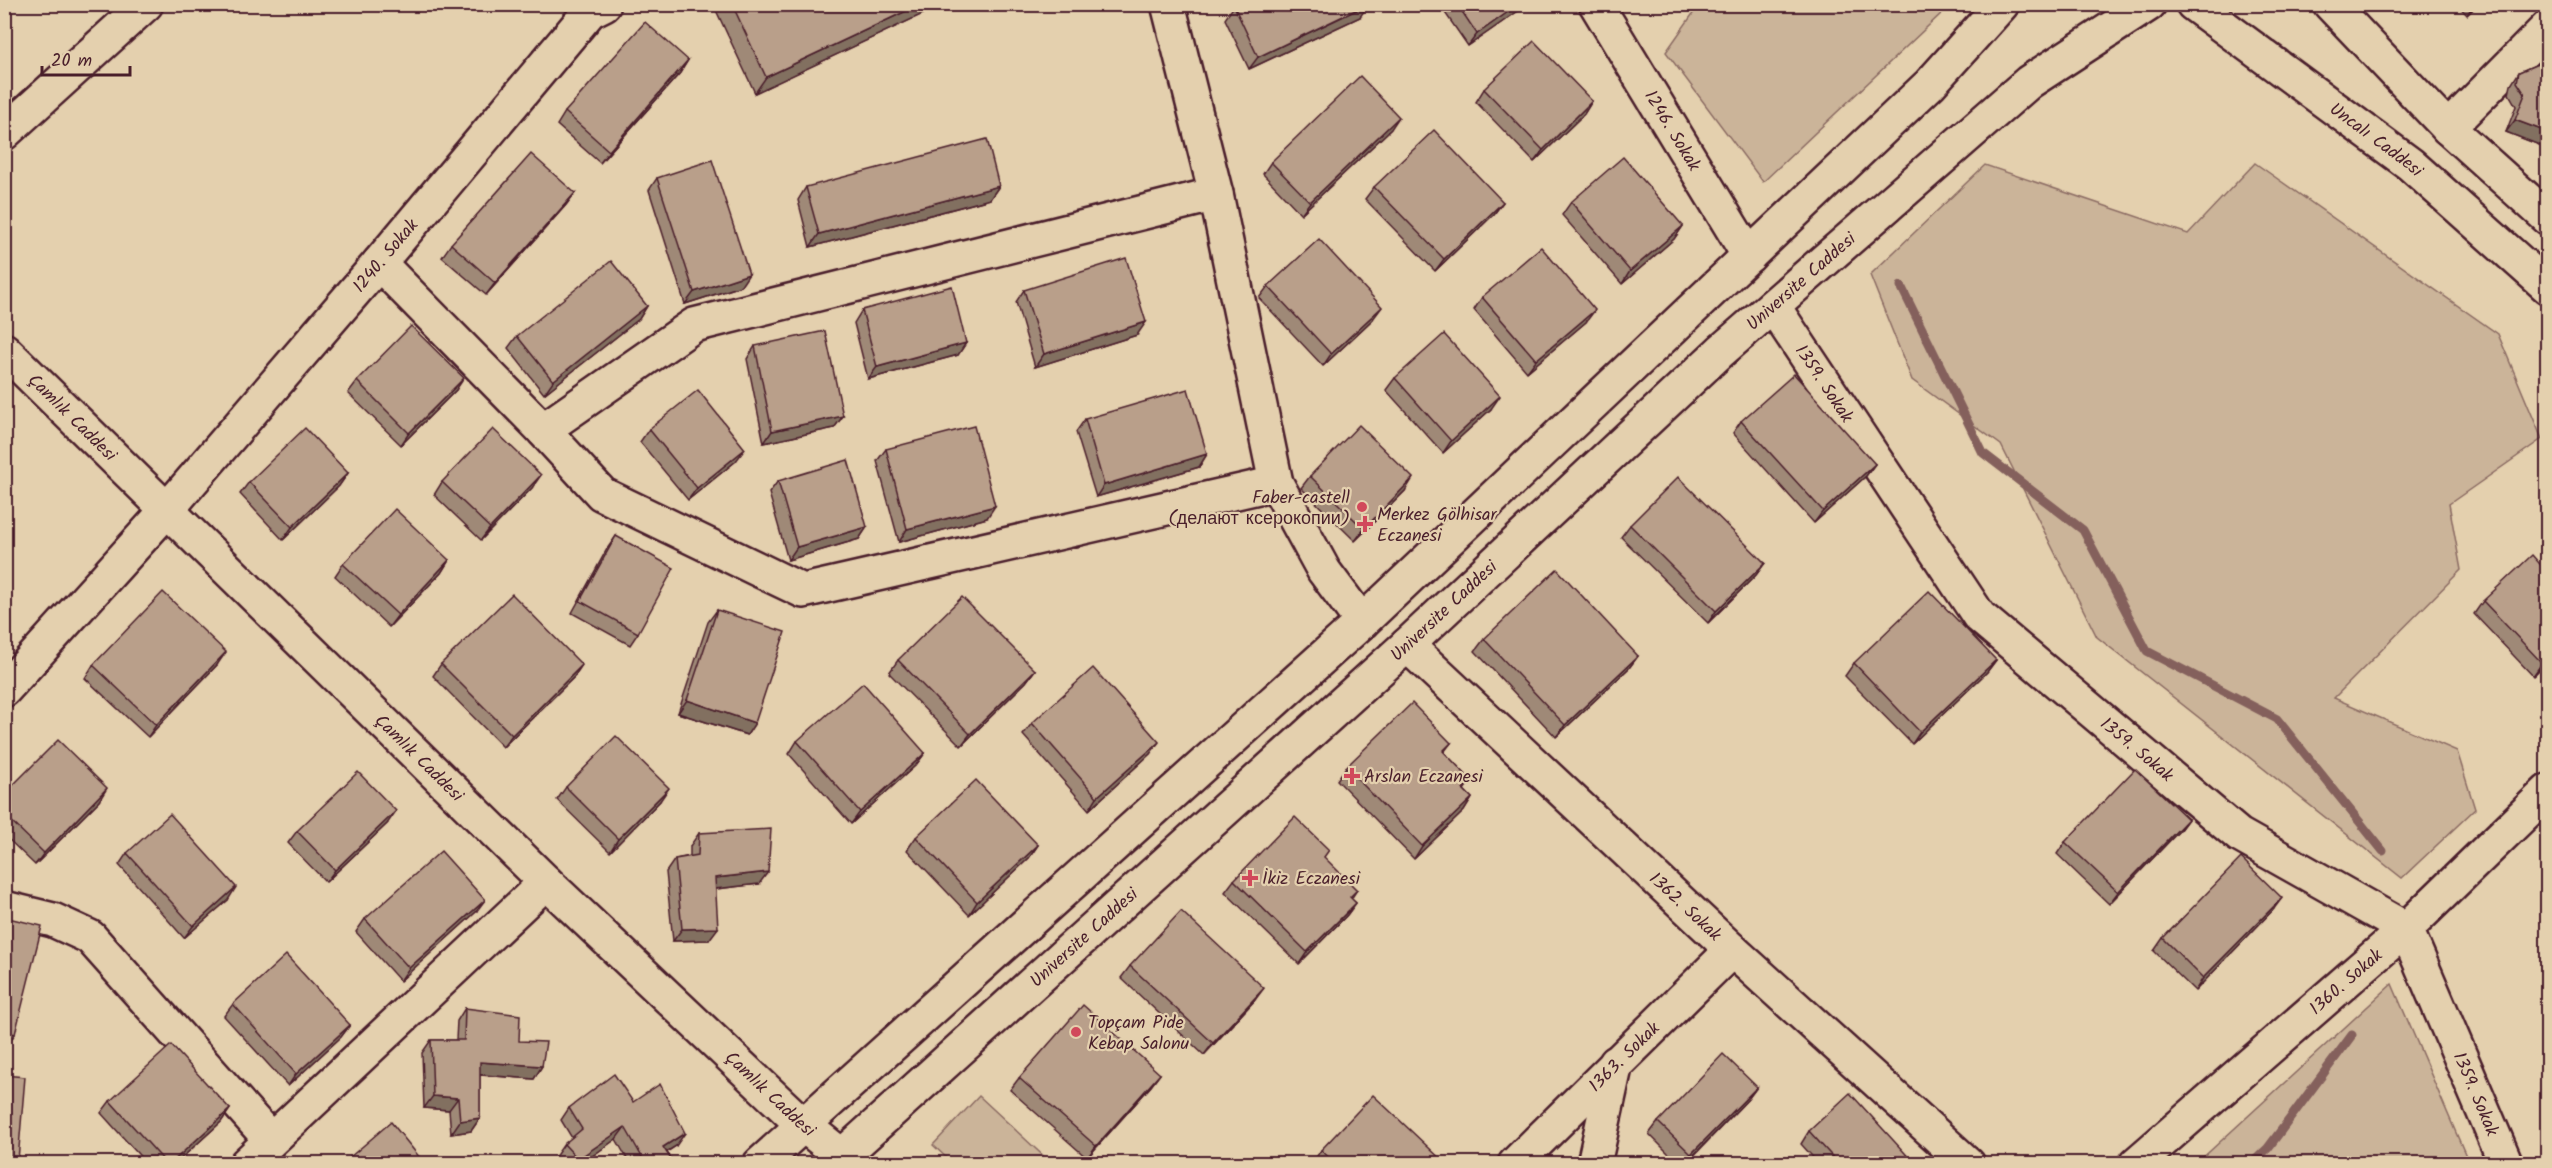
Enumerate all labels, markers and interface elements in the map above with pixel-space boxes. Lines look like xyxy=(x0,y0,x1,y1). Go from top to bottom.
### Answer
scale bar xyxy=(42,39,130,77)
text: 20 m xyxy=(51,47,92,76)
street label: 1246. Sokak xyxy=(1636,85,1708,178)
street label: Uncalı Caddesi xyxy=(2323,96,2429,185)
street label: 1240. Sokak xyxy=(346,212,427,300)
street label: Universite Caddesi xyxy=(1740,226,1864,339)
street label: 1359. Sokak xyxy=(1787,339,1860,430)
street label: Çamlık Caddesi xyxy=(20,367,123,470)
place label: Faber-castell (делают ксерокопии) xyxy=(1168,484,1351,534)
marker: Faber-castell (делают ксерокопии) xyxy=(1355,500,1369,514)
place label: Merkez Gölhisar Eczanesi xyxy=(1377,501,1498,551)
marker: Merkez Gölhisar Eczanesi xyxy=(1358,517,1372,531)
street label: Universite Caddesi xyxy=(1384,554,1505,669)
street label: Çamlık Caddesi xyxy=(367,708,470,810)
street label: 1359. Sokak xyxy=(2093,711,2180,790)
place label: Arslan Eczanesi xyxy=(1364,763,1483,792)
marker: Arslan Eczanesi xyxy=(1345,769,1359,783)
place label: İkiz Eczanesi xyxy=(1262,865,1361,894)
street label: 1362. Sokak xyxy=(1641,866,1728,950)
marker: İkiz Eczanesi xyxy=(1243,871,1257,885)
street label: Universite Caddesi xyxy=(1024,881,1146,995)
street label: 1360. Sokak xyxy=(2303,942,2390,1023)
place label: Topçam Pide Kebap Salonu xyxy=(1088,1009,1190,1059)
street label: 1363. Sokak xyxy=(1582,1015,1668,1100)
marker: Topçam Pide Kebap Salonu xyxy=(1069,1025,1083,1039)
street label: Çamlık Caddesi xyxy=(717,1045,822,1146)
street label: 1359. Sokak xyxy=(2444,1048,2506,1142)

